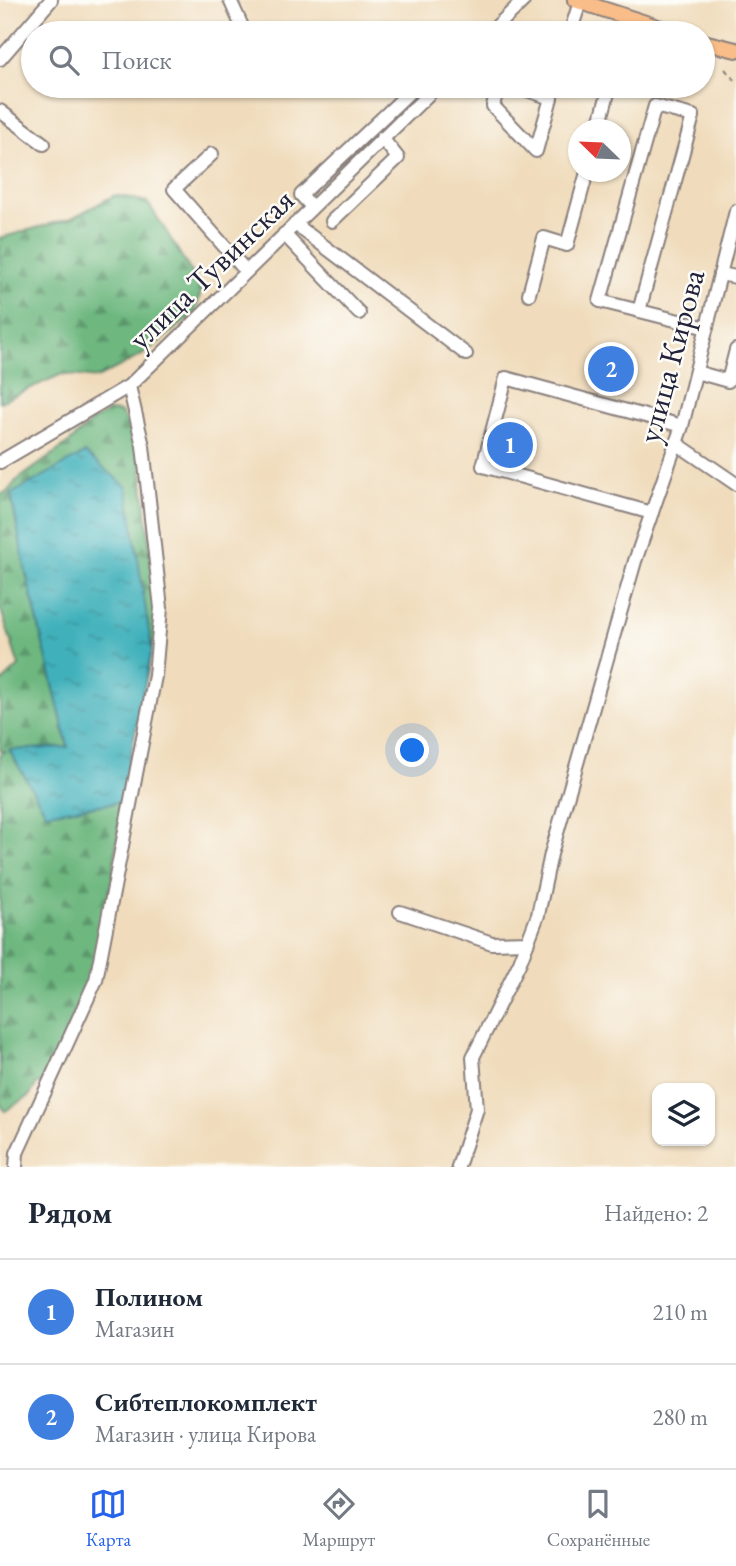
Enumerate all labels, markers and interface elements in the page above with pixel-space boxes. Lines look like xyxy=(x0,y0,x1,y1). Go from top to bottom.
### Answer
search box xyxy=(21,21,715,98)
icon: search xyxy=(45,41,83,79)
text: Поиск xyxy=(101,43,172,77)
north arrow xyxy=(568,119,631,182)
street label: улица Тувинская xyxy=(119,179,303,359)
street label: улица Кирова xyxy=(628,264,714,447)
pin: 2 xyxy=(588,343,634,395)
pin: 1 xyxy=(487,419,533,471)
your location xyxy=(395,733,429,767)
map controls xyxy=(652,1083,715,1146)
button: layers xyxy=(652,1083,715,1146)
text: Рядом xyxy=(28,1193,112,1232)
text: Найдено: 2 xyxy=(604,1198,708,1228)
text: Полином xyxy=(95,1280,203,1314)
text: 1 xyxy=(45,1297,57,1327)
text: 210 m xyxy=(652,1297,708,1327)
text: Магазин xyxy=(95,1314,174,1344)
text: Сибтеплокомплект xyxy=(95,1385,317,1419)
text: 2 xyxy=(45,1402,57,1432)
text: 280 m xyxy=(652,1402,708,1432)
text: Магазин · улица Кирова xyxy=(95,1419,316,1449)
tab: Карта xyxy=(86,1485,131,1552)
tab: Маршрут xyxy=(302,1485,375,1552)
tab: Сохранённые xyxy=(547,1485,650,1552)

